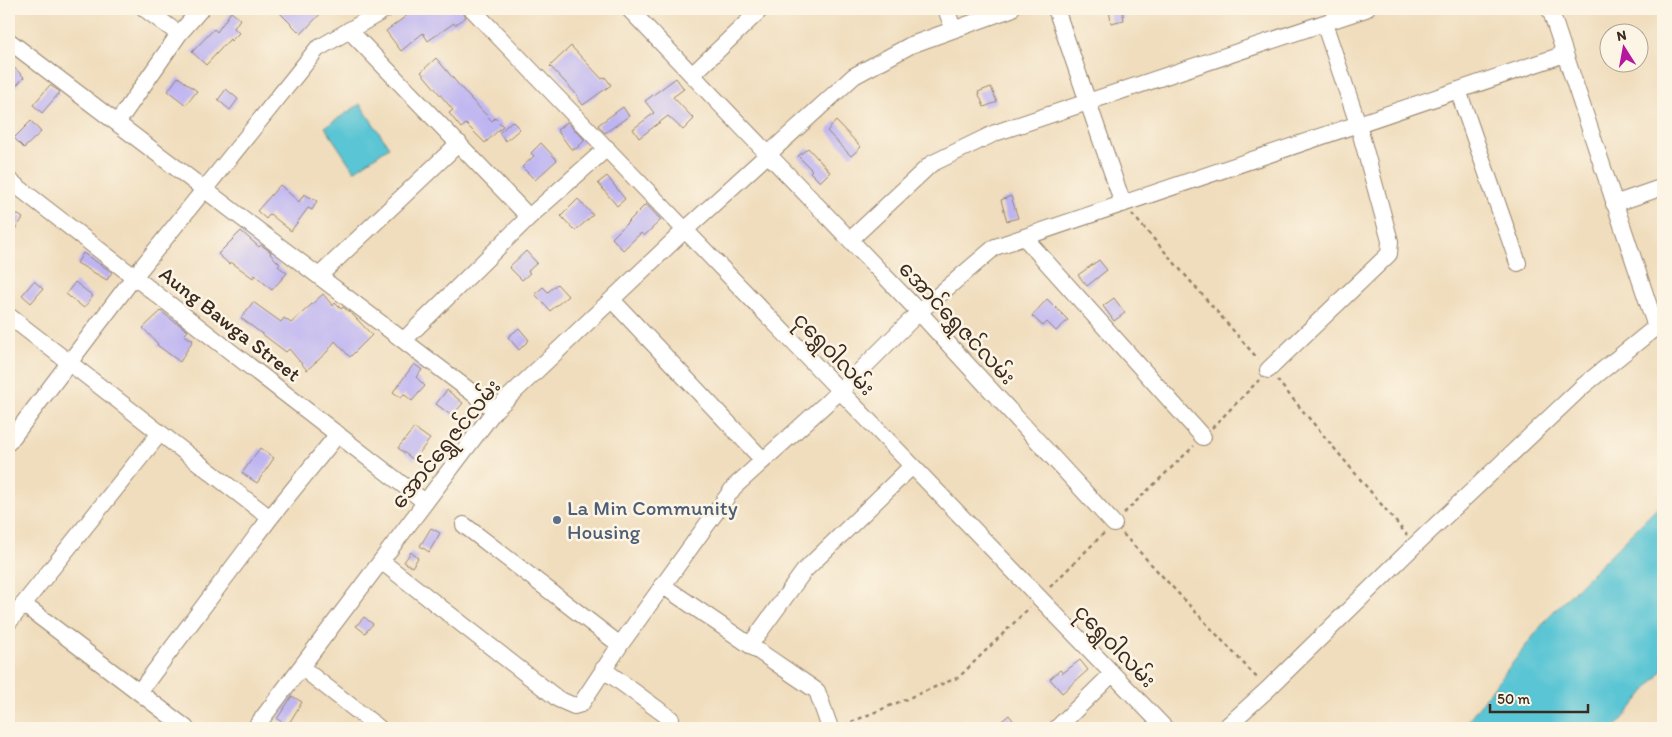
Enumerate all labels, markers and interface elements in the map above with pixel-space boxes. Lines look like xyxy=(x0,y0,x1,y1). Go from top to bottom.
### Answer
north arrow xyxy=(1600,22,1650,72)
text: N xyxy=(1615,26,1628,45)
street label: အောင်ရွှေဇင်လမ်း xyxy=(890,254,1023,393)
street label: Aung Bawga Street xyxy=(155,261,306,387)
street label: ငုရွှေဝါလမ်း xyxy=(785,305,882,404)
street label: အောင်ရွှေဇင်လမ်း xyxy=(383,372,509,517)
place label: La Min Community Housing xyxy=(567,495,738,544)
marker: La Min Community Housing xyxy=(551,514,563,526)
street label: ငုရွှေဝါလမ်း xyxy=(1066,597,1163,696)
scale bar xyxy=(1490,682,1587,714)
text: 50 m xyxy=(1497,690,1530,708)

